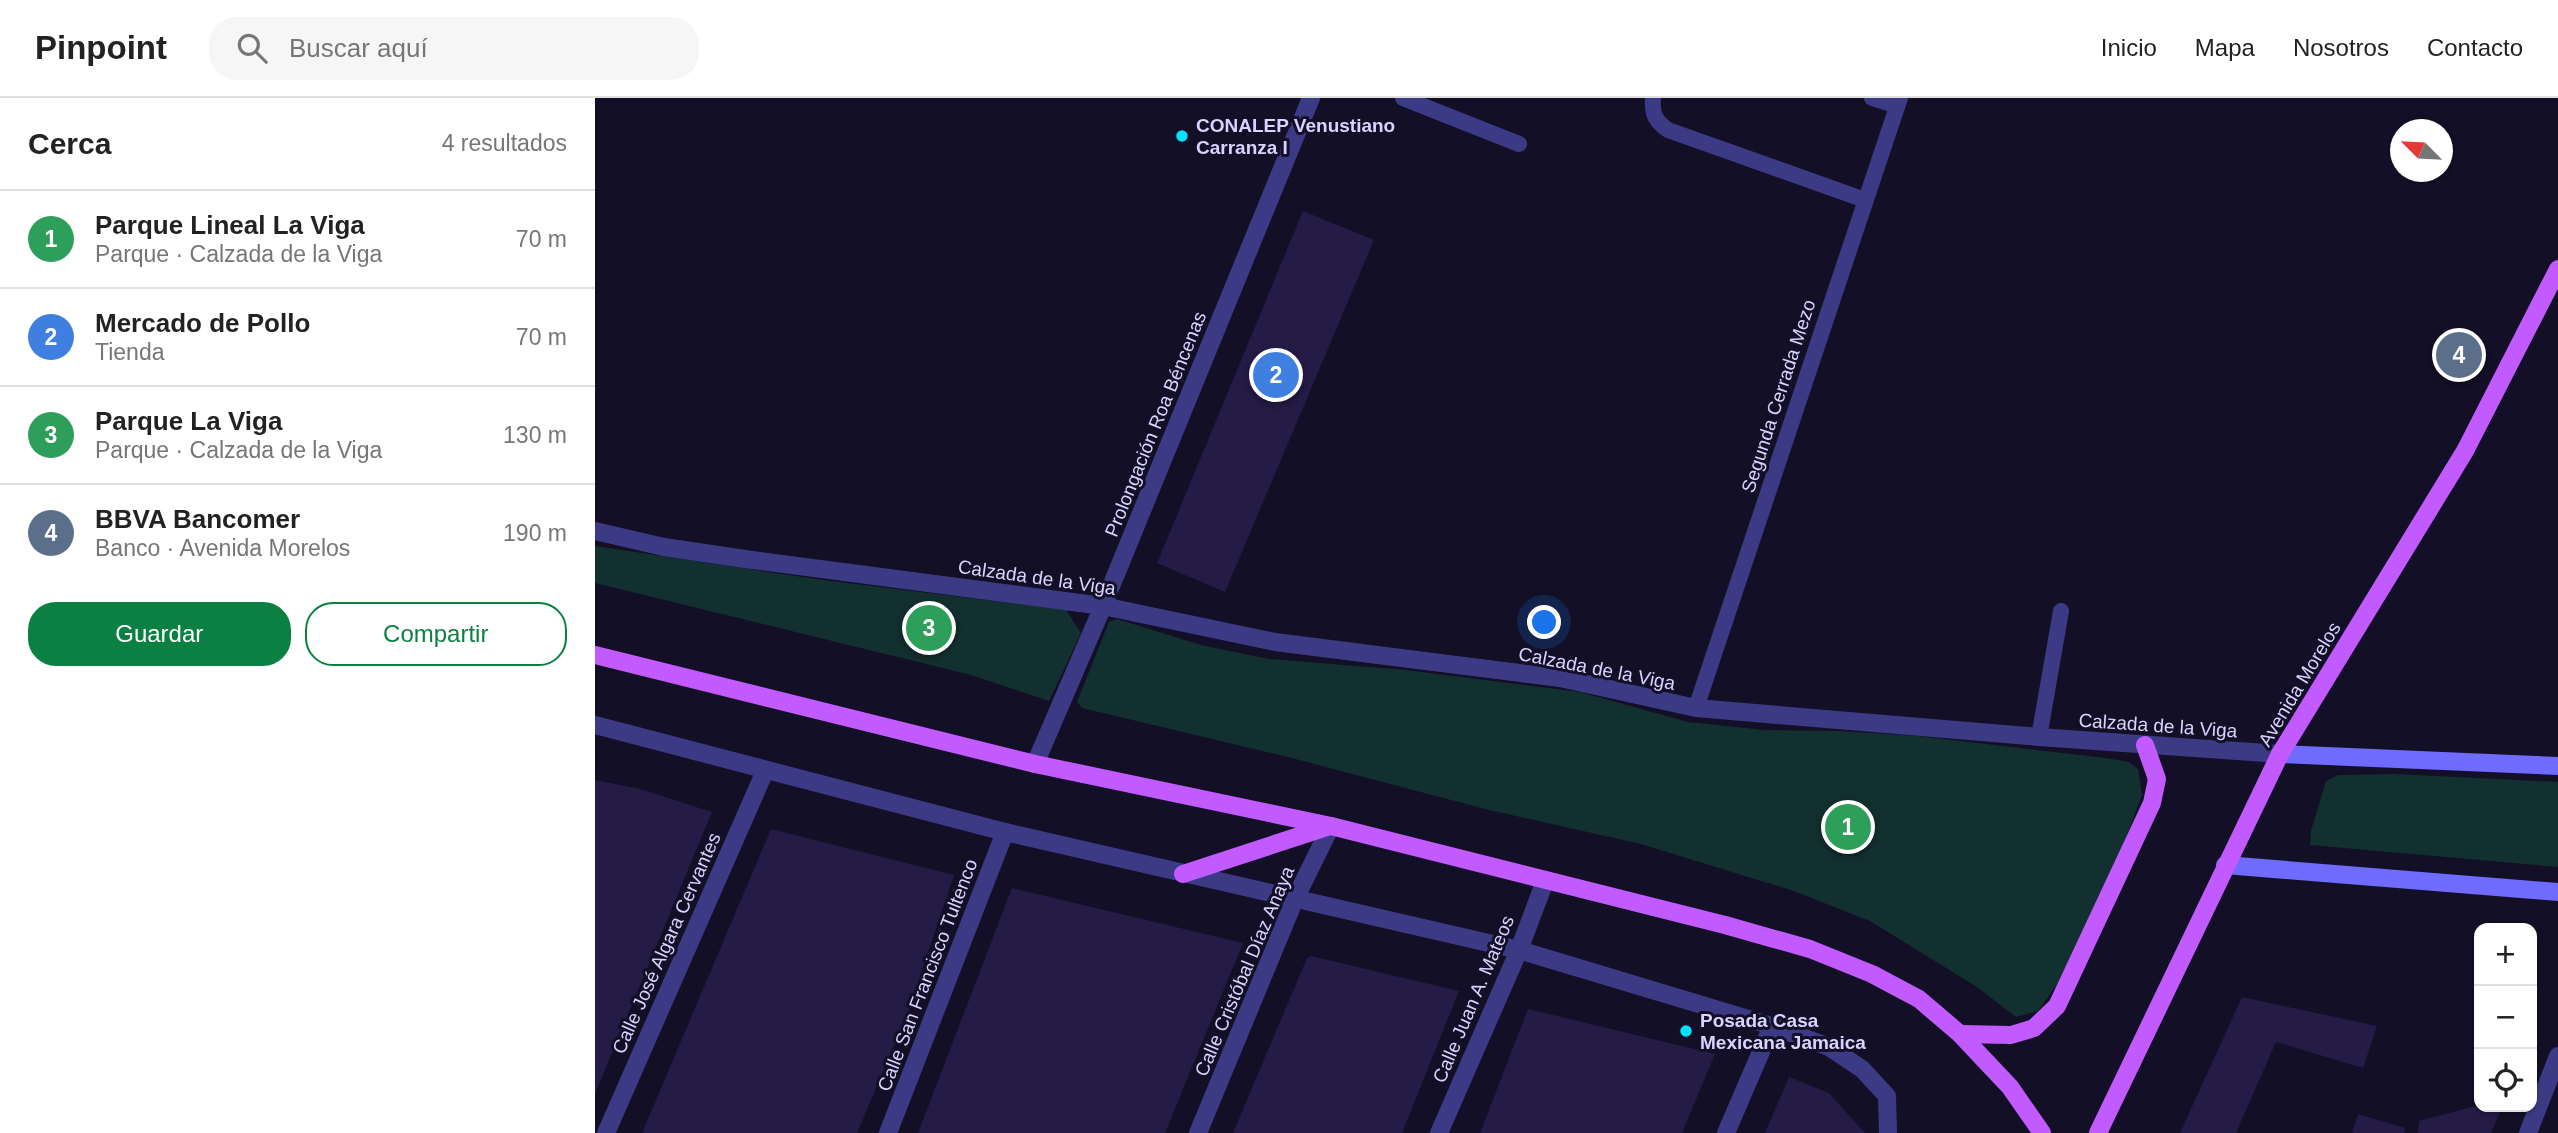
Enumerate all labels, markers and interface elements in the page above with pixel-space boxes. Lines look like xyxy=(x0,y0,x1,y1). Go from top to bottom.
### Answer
search box xyxy=(209,17,699,80)
text: Pinpoint xyxy=(35,29,167,66)
icon: search xyxy=(233,29,271,67)
text: Buscar aquí xyxy=(289,33,428,63)
text: Inicio xyxy=(2101,34,2157,61)
text: Mapa xyxy=(2195,34,2255,61)
text: Nosotros xyxy=(2293,34,2389,61)
text: Contacto xyxy=(2427,34,2523,61)
place label: CONALEP Venustiano Carranza I xyxy=(1196,115,1395,158)
north arrow xyxy=(2390,119,2453,182)
text: Cerca xyxy=(28,127,111,160)
marker: CONALEP Venustiano Carranza I xyxy=(1174,128,1190,144)
text: 4 resultados xyxy=(442,130,567,156)
text: Parque Lineal La Viga xyxy=(95,210,365,240)
text: 1 xyxy=(45,226,57,252)
text: 70 m xyxy=(516,226,567,252)
text: Parque · Calzada de la Viga xyxy=(95,241,382,267)
street label: Segunda Cerrada Mezo xyxy=(1737,297,1820,495)
text: Mercado de Pollo xyxy=(95,308,310,338)
street label: Prolongación Roa Béncenas xyxy=(1101,309,1210,540)
text: 2 xyxy=(45,324,57,350)
text: 70 m xyxy=(516,324,567,350)
pin: 4 xyxy=(2436,329,2482,381)
text: Tienda xyxy=(95,339,164,365)
pin: 2 xyxy=(1253,349,1299,401)
text: Parque La Viga xyxy=(95,406,282,436)
text: 3 xyxy=(45,422,57,448)
text: 130 m xyxy=(503,422,567,448)
text: Parque · Calzada de la Viga xyxy=(95,437,382,463)
text: BBVA Bancomer xyxy=(95,504,300,534)
text: 4 xyxy=(45,520,57,546)
text: 190 m xyxy=(503,520,567,546)
text: Banco · Avenida Morelos xyxy=(95,535,350,561)
street label: Calzada de la Viga xyxy=(957,556,1118,599)
button: Guardar xyxy=(28,602,291,666)
button: Compartir xyxy=(305,602,567,666)
pin: 3 xyxy=(906,602,952,654)
your location xyxy=(1527,605,1561,639)
street label: Avenida Morelos xyxy=(2254,618,2345,750)
street label: Calzada de la Viga xyxy=(1517,643,1677,694)
street label: Calzada de la Viga xyxy=(2078,709,2239,742)
pin: 1 xyxy=(1825,801,1871,853)
street label: Calle José Algara Cervantes xyxy=(608,829,725,1057)
street label: Calle San Francisco Tultenco xyxy=(873,856,982,1094)
street label: Calle Cristóbal Díaz Anaya xyxy=(1191,863,1298,1079)
street label: Calle Juan A. Mateos xyxy=(1429,912,1518,1086)
map controls xyxy=(2474,923,2537,1112)
button: + xyxy=(2474,923,2537,986)
button: − xyxy=(2474,986,2537,1049)
place label: Posada Casa Mexicana Jamaica xyxy=(1700,1010,1866,1053)
marker: Posada Casa Mexicana Jamaica xyxy=(1678,1023,1694,1039)
button: locate xyxy=(2474,1049,2537,1112)

